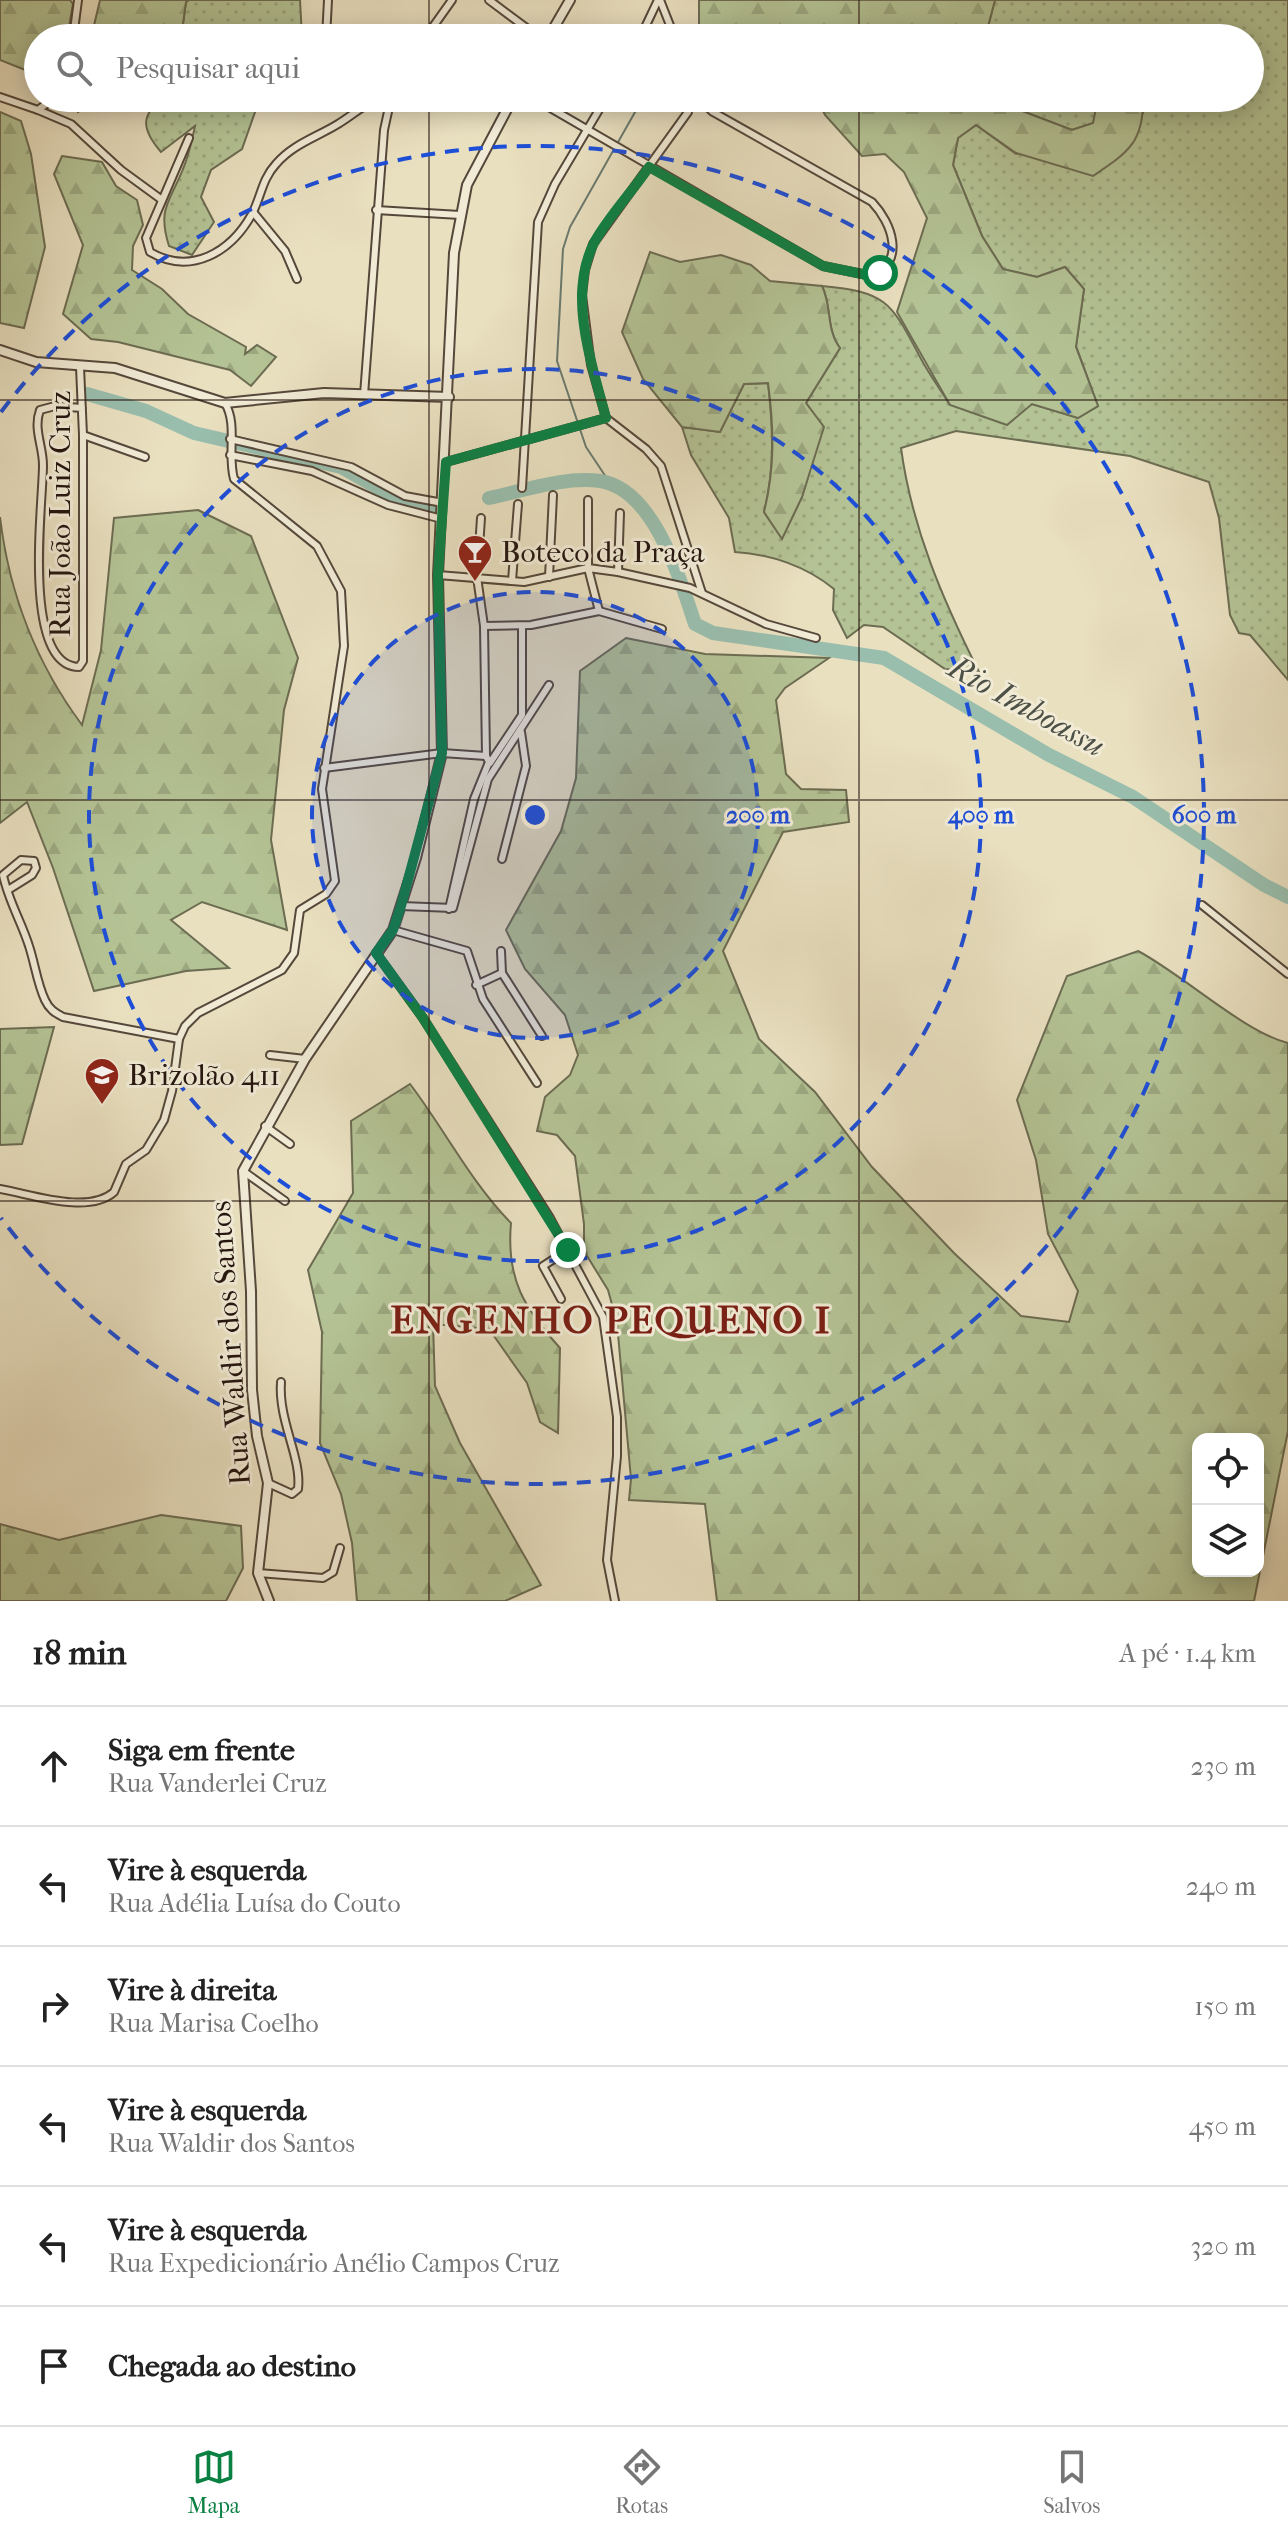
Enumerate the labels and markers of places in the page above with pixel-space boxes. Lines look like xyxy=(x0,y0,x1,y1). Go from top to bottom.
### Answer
bar icon: Boteco da Praça xyxy=(456,533,494,583)
place label: Boteco da Praça xyxy=(501,535,706,570)
centre of rings xyxy=(521,801,549,829)
school or university icon: Brizolão 411 xyxy=(83,1056,121,1106)
place label: Brizolão 411 xyxy=(128,1058,280,1093)

